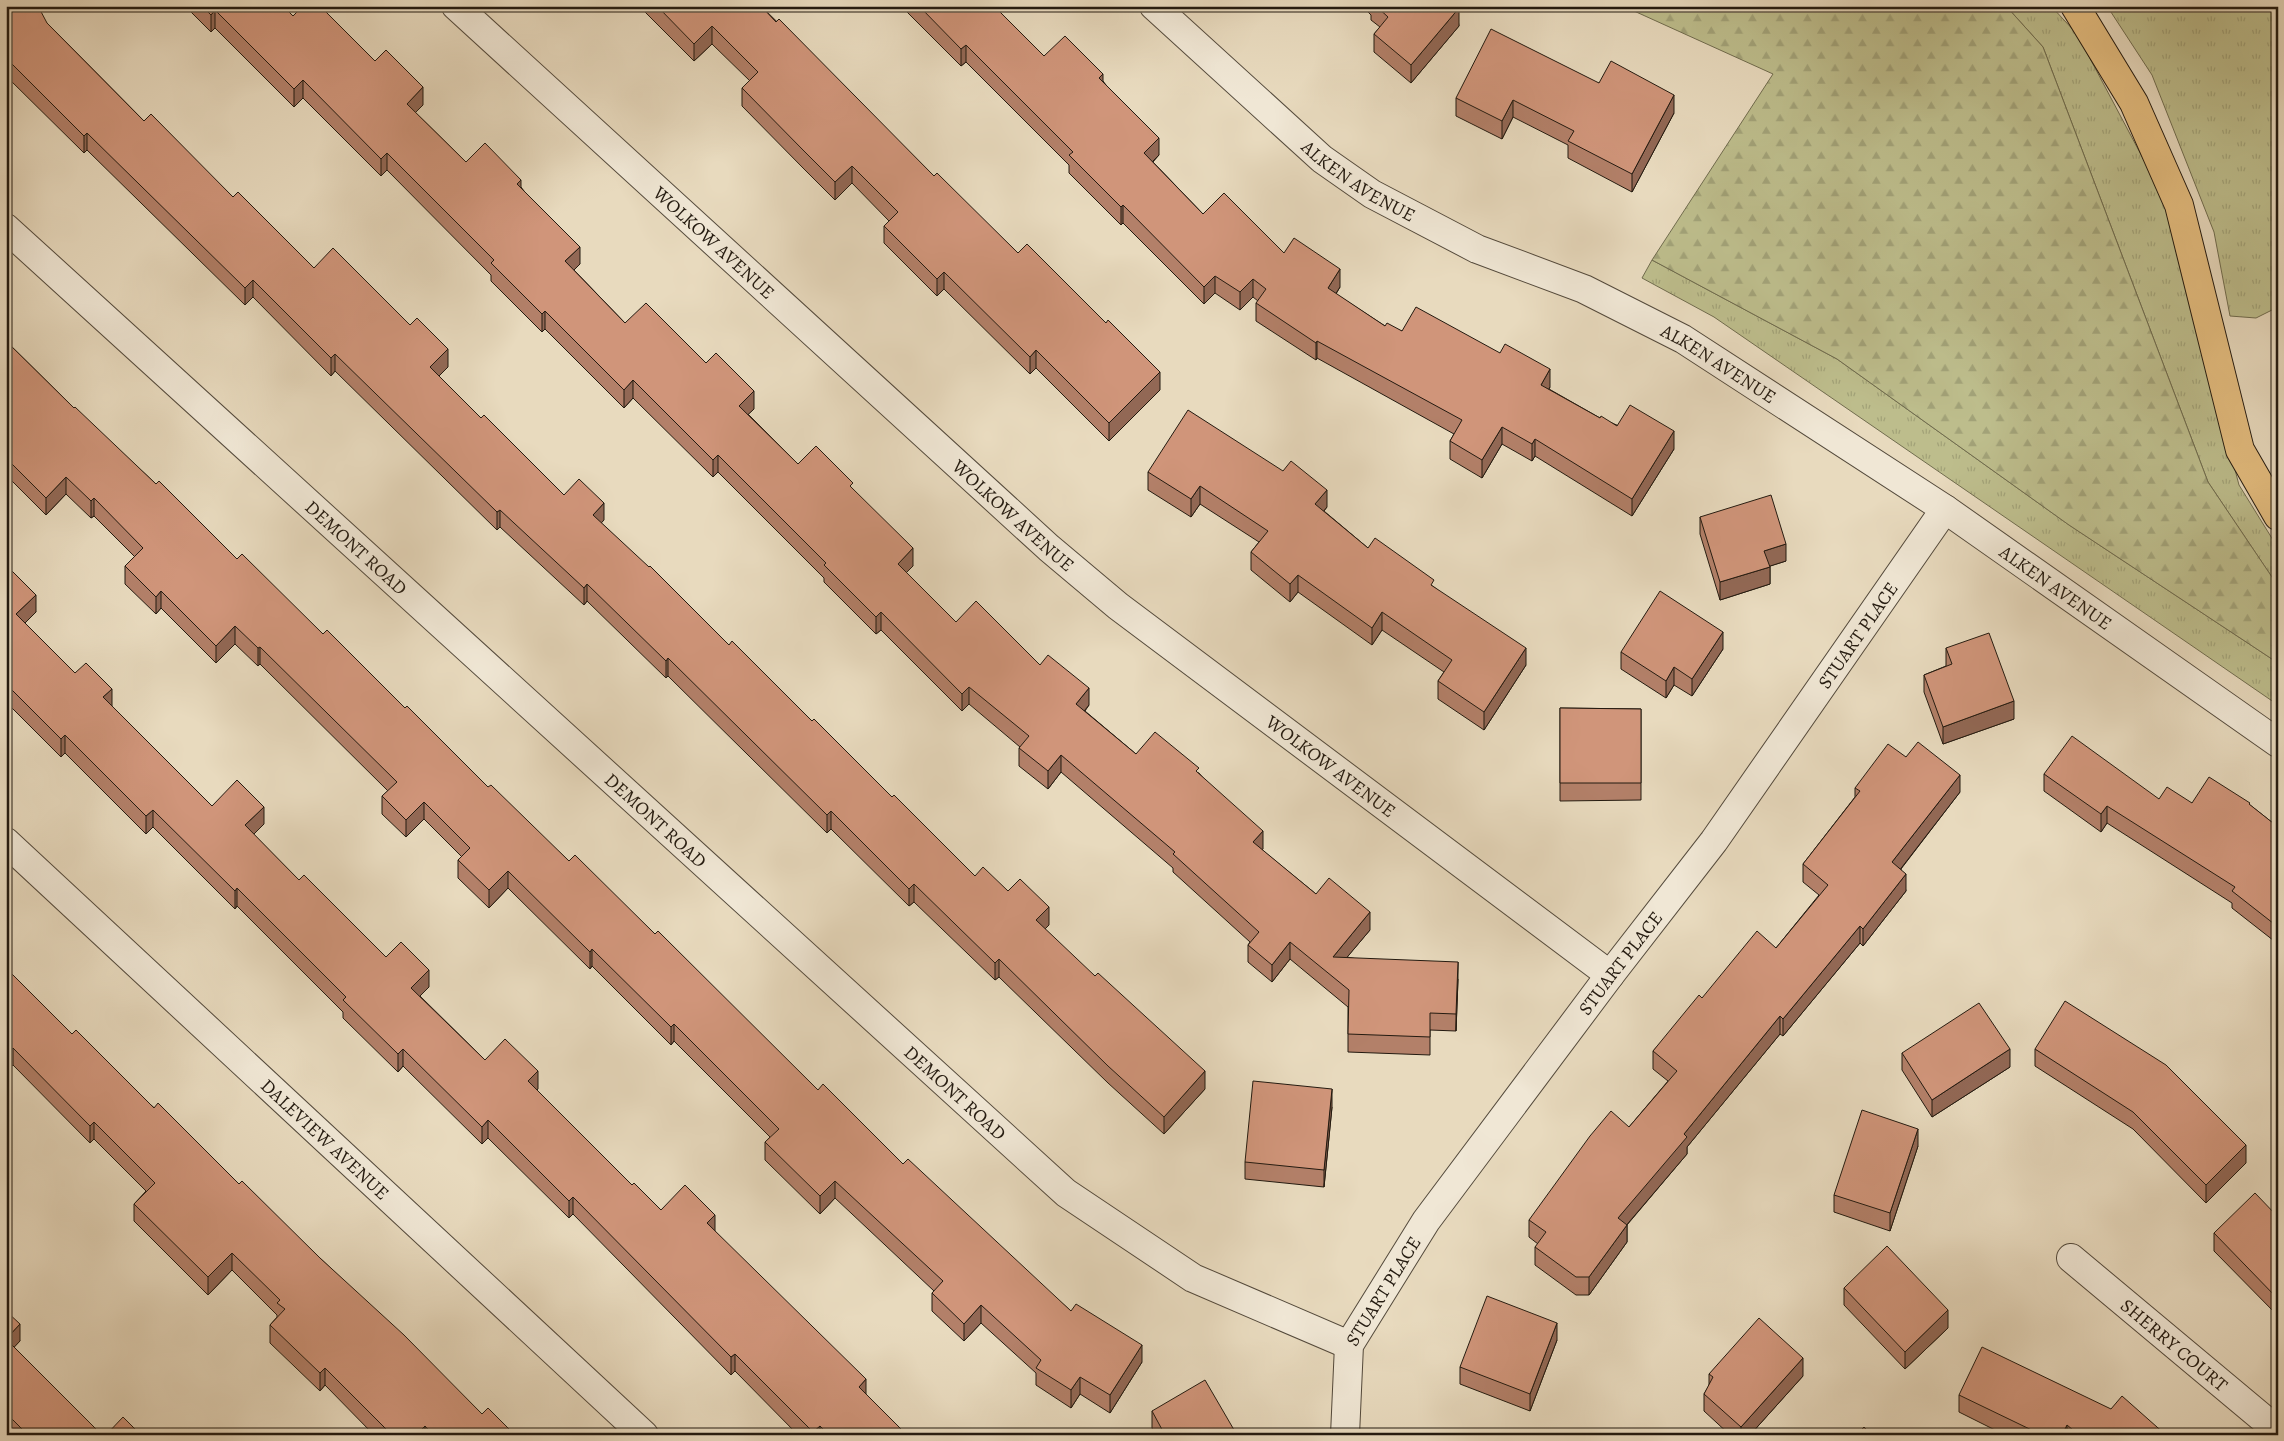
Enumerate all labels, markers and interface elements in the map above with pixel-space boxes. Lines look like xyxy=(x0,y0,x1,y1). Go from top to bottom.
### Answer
street label: ALKEN AVENUE xyxy=(1295,134,1420,229)
street label: WOLKOW AVENUE xyxy=(647,180,780,305)
street label: ALKEN AVENUE xyxy=(1655,318,1781,410)
street label: WOLKOW AVENUE xyxy=(945,453,1079,578)
street label: DEMONT ROAD xyxy=(299,494,413,601)
street label: ALKEN AVENUE xyxy=(1993,539,2117,636)
street label: STUART PLACE xyxy=(1812,577,1905,694)
street label: WOLKOW AVENUE xyxy=(1260,709,1401,824)
street label: DEMONT ROAD xyxy=(599,767,712,874)
street label: STUART PLACE xyxy=(1572,906,1669,1021)
street label: DEMONT ROAD xyxy=(898,1040,1012,1146)
street label: DALEVIEW AVENUE xyxy=(255,1073,395,1206)
street label: STUART PLACE xyxy=(1340,1231,1428,1351)
street label: SHERRY COURT xyxy=(2115,1293,2234,1398)

